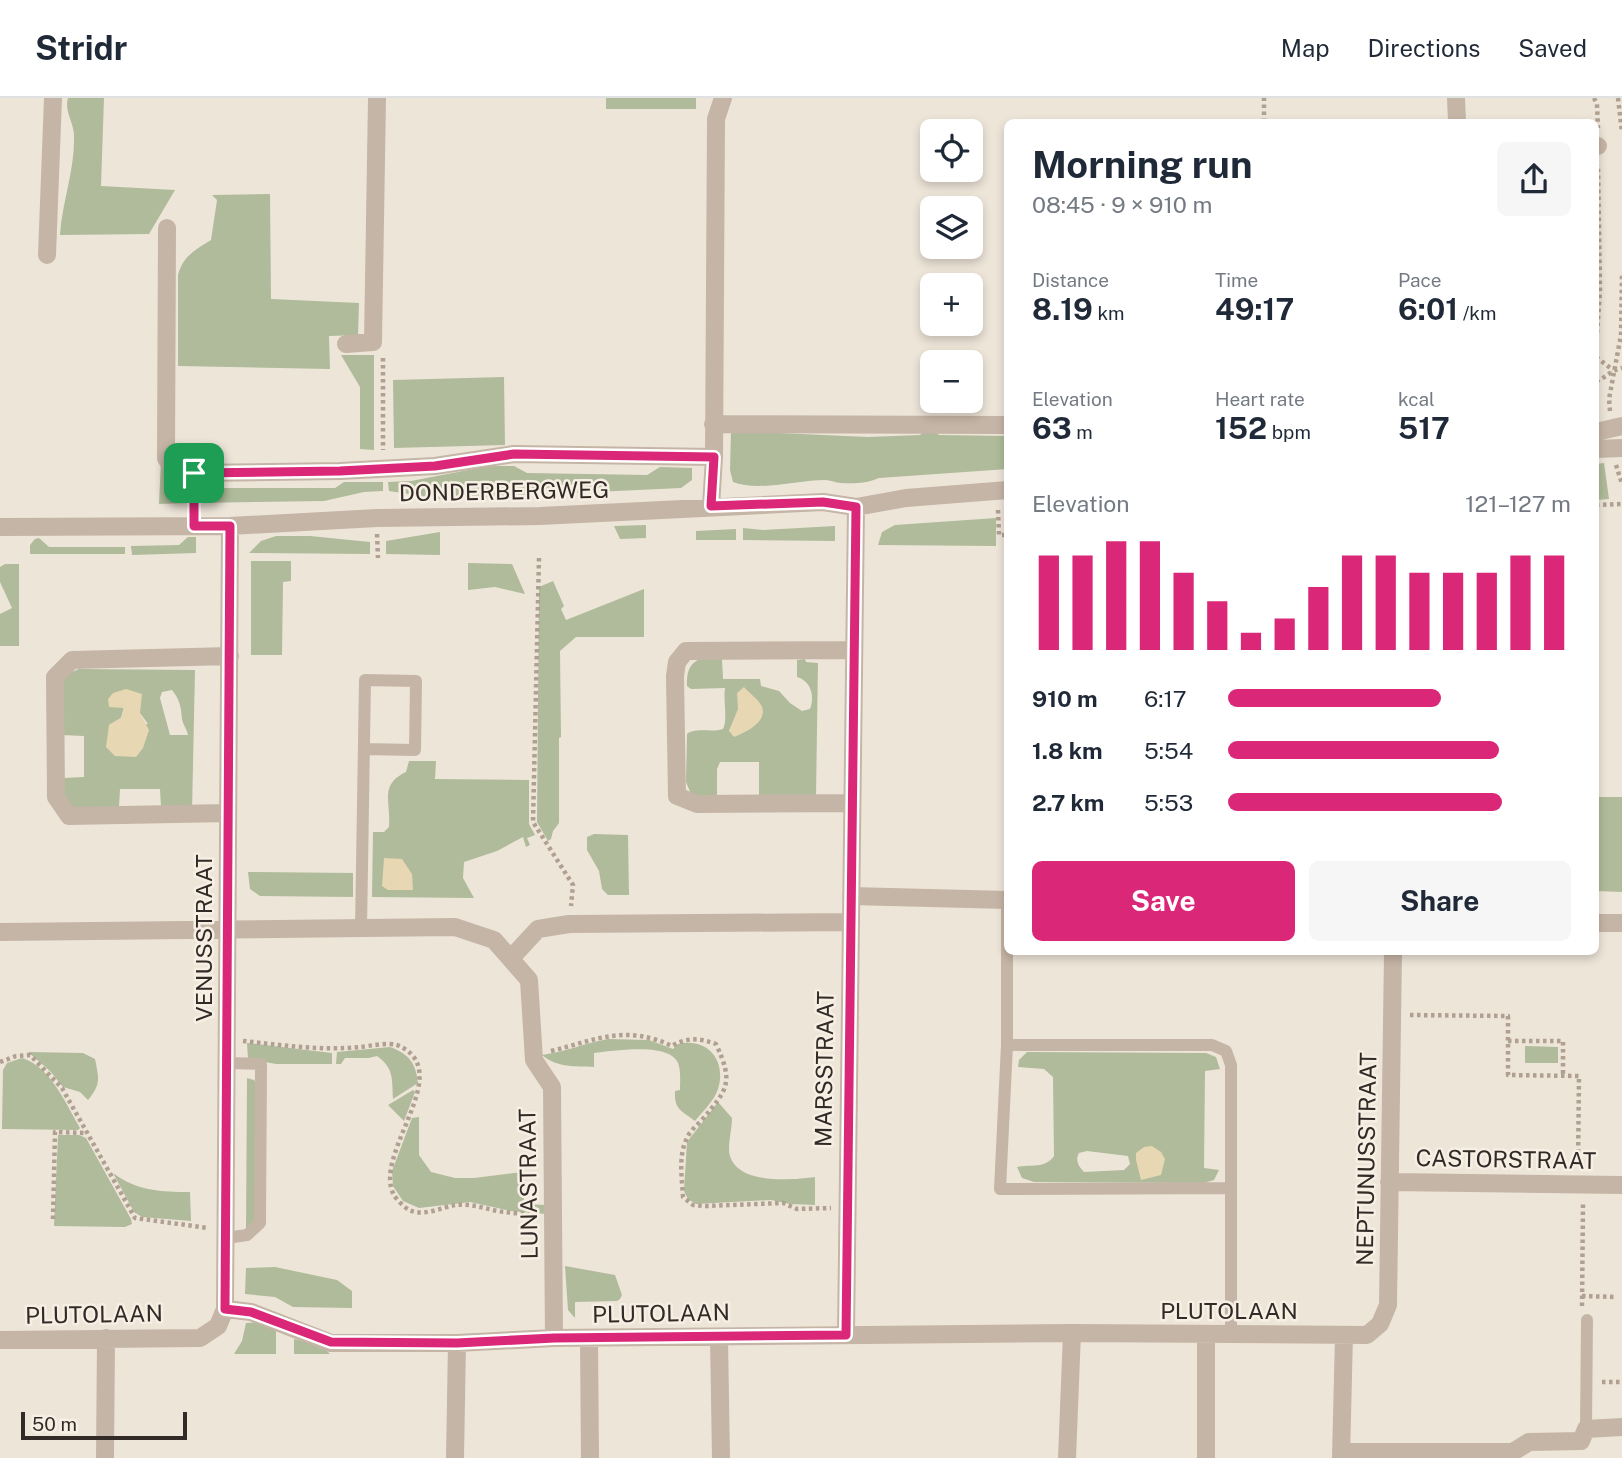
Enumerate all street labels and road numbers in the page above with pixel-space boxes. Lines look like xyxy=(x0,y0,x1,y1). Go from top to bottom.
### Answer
street label: DONDERBERGWEG xyxy=(399,476,609,506)
street label: VENUSSTRAAT xyxy=(190,854,217,1022)
street label: MARSSTRAAT xyxy=(809,990,839,1147)
street label: NEPTUNUSSTRAAT xyxy=(1351,1052,1381,1266)
street label: LUNASTRAAT xyxy=(513,1108,543,1260)
street label: CASTORSTRAAT xyxy=(1415,1144,1597,1174)
street label: PLUTOLAAN xyxy=(1160,1297,1298,1324)
street label: PLUTOLAAN xyxy=(592,1298,730,1328)
street label: PLUTOLAAN xyxy=(25,1299,163,1329)

